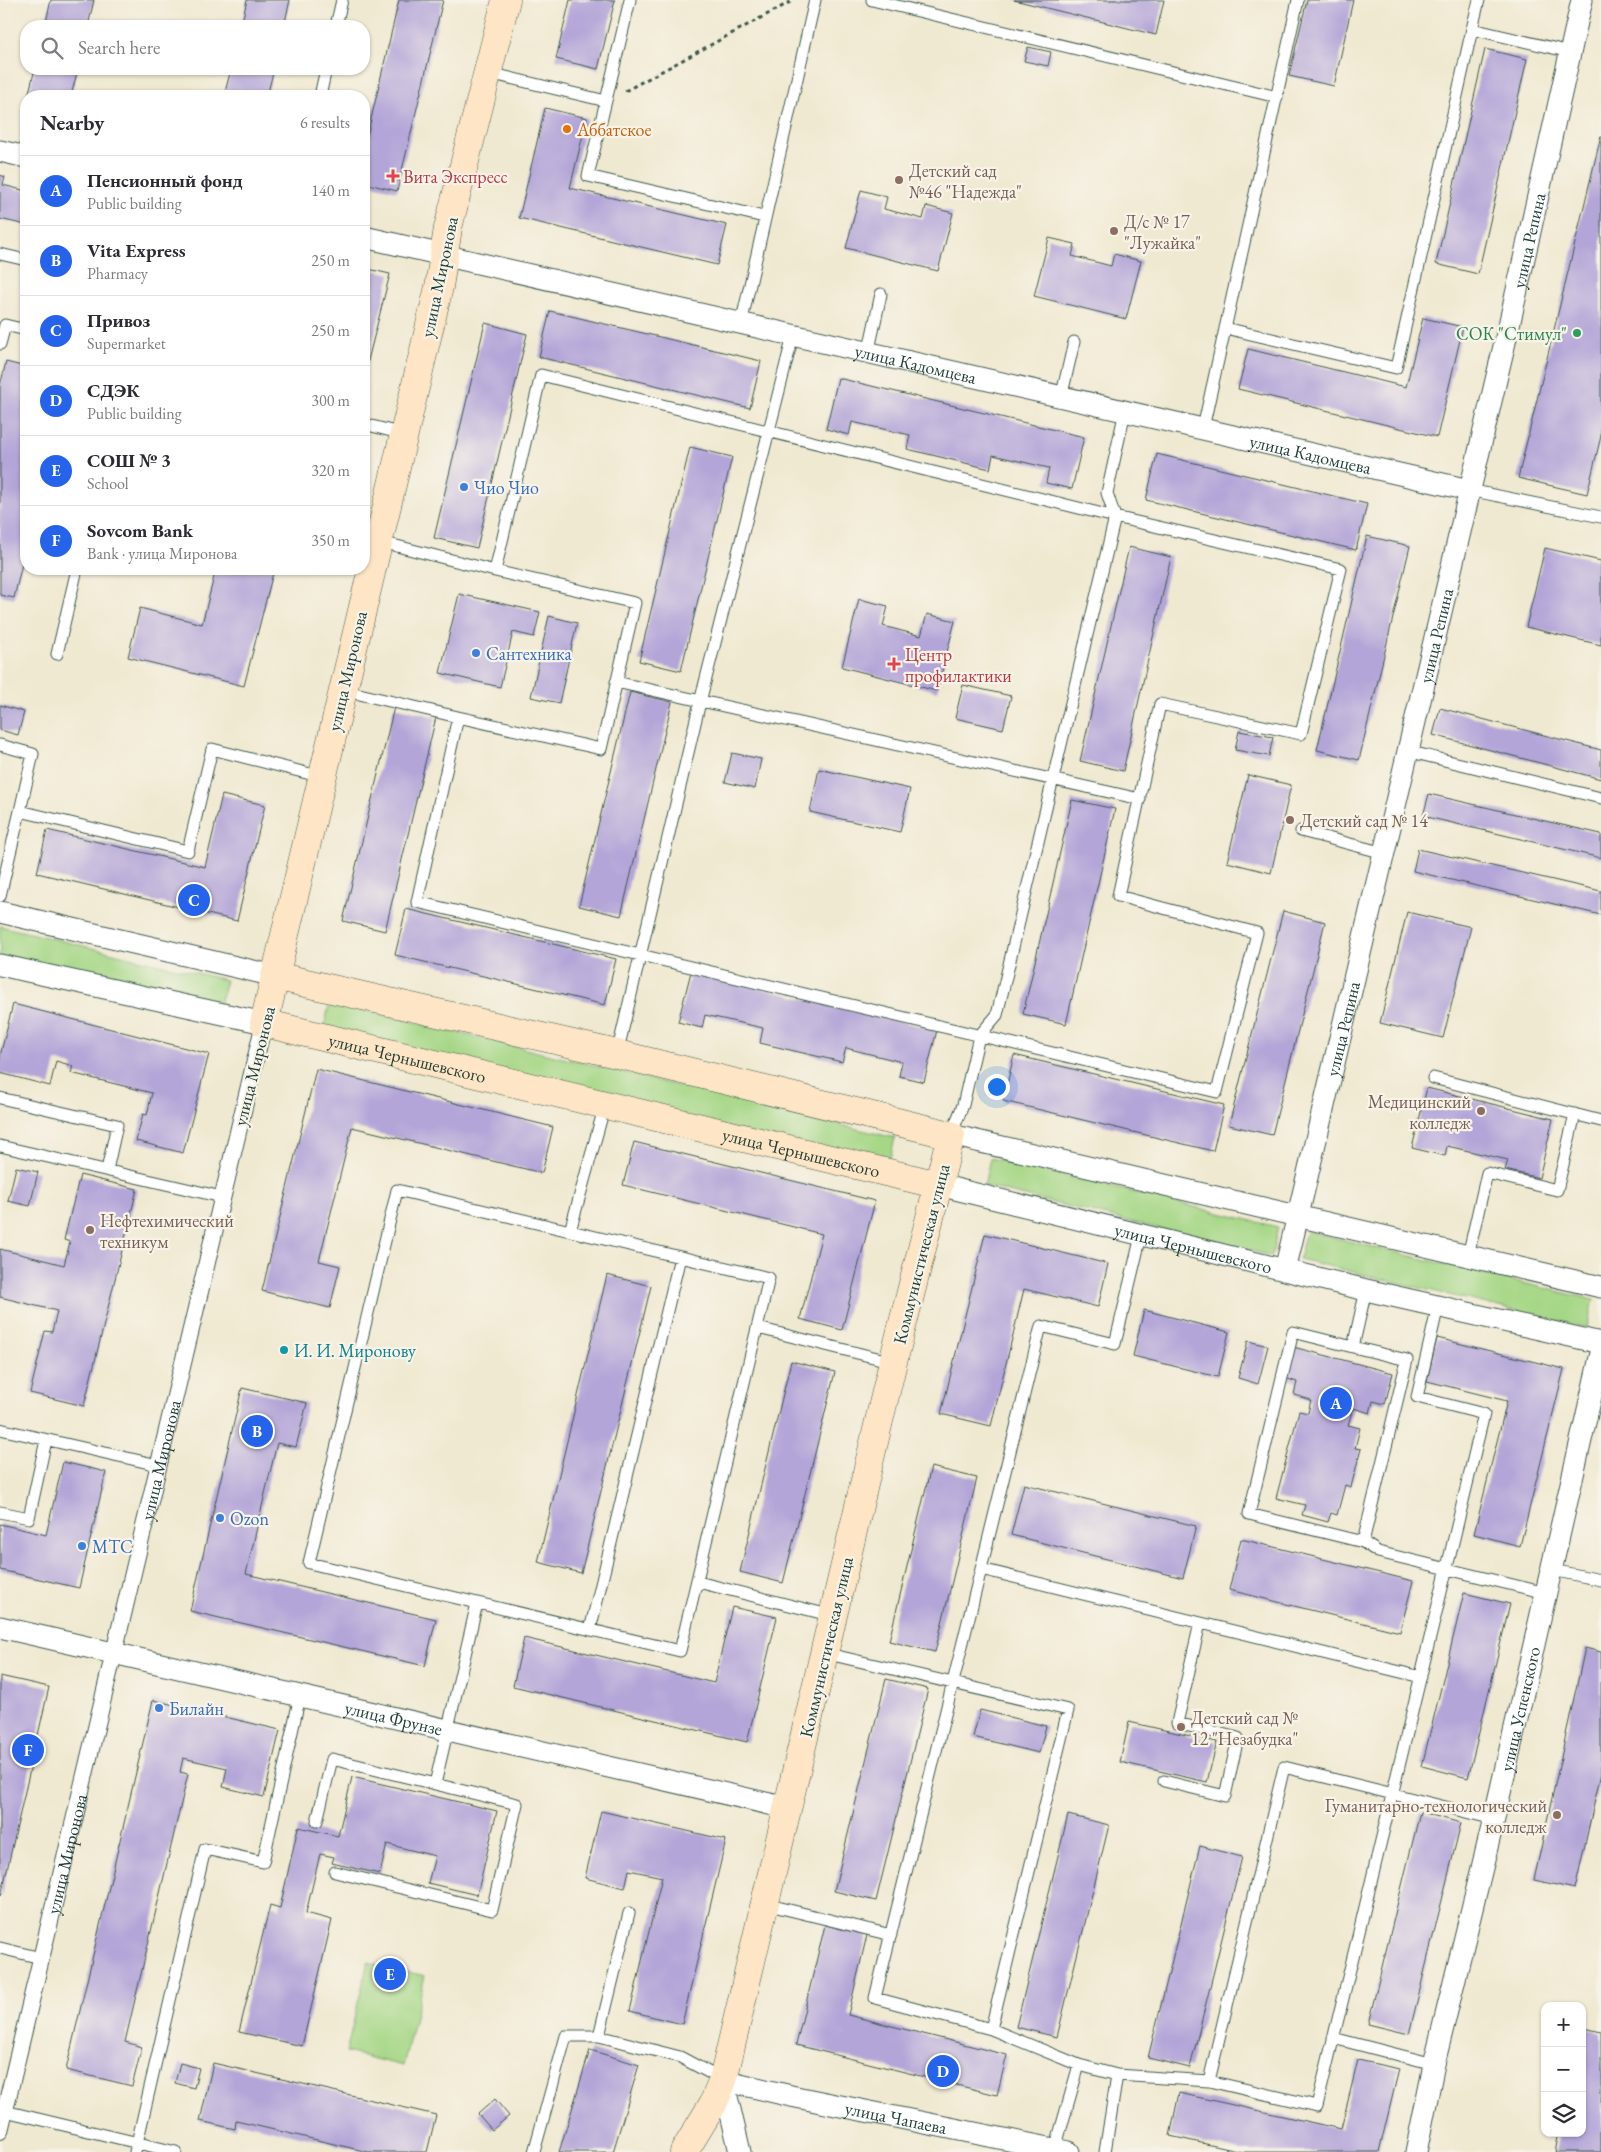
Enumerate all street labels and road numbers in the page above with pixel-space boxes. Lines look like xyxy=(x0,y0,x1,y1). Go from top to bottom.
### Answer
street label: улица Репина xyxy=(1506,190,1550,290)
street label: улица Миронова xyxy=(415,214,463,339)
street label: улица Кадомцева xyxy=(853,338,980,389)
street label: улица Кадомцева xyxy=(1247,429,1374,479)
street label: улица Репина xyxy=(1413,585,1458,685)
street label: улица Миронова xyxy=(322,608,372,733)
street label: улица Репина xyxy=(1320,978,1365,1078)
street label: улица Миронова xyxy=(228,1003,280,1128)
street label: улица Чернышевского xyxy=(326,1027,489,1087)
street label: улица Чернышевского xyxy=(720,1122,882,1182)
street label: Коммунистическая улица xyxy=(887,1161,955,1346)
street label: улица Чернышевского xyxy=(1112,1217,1275,1278)
street label: улица Миронова xyxy=(135,1397,186,1522)
street label: Коммунистическая улица xyxy=(794,1554,858,1740)
street label: улица Успенского xyxy=(1494,1644,1545,1774)
street label: улица Фрунзе xyxy=(343,1695,445,1740)
street label: улица Миронова xyxy=(41,1791,92,1916)
street label: улица Чапаева xyxy=(843,2096,950,2139)

